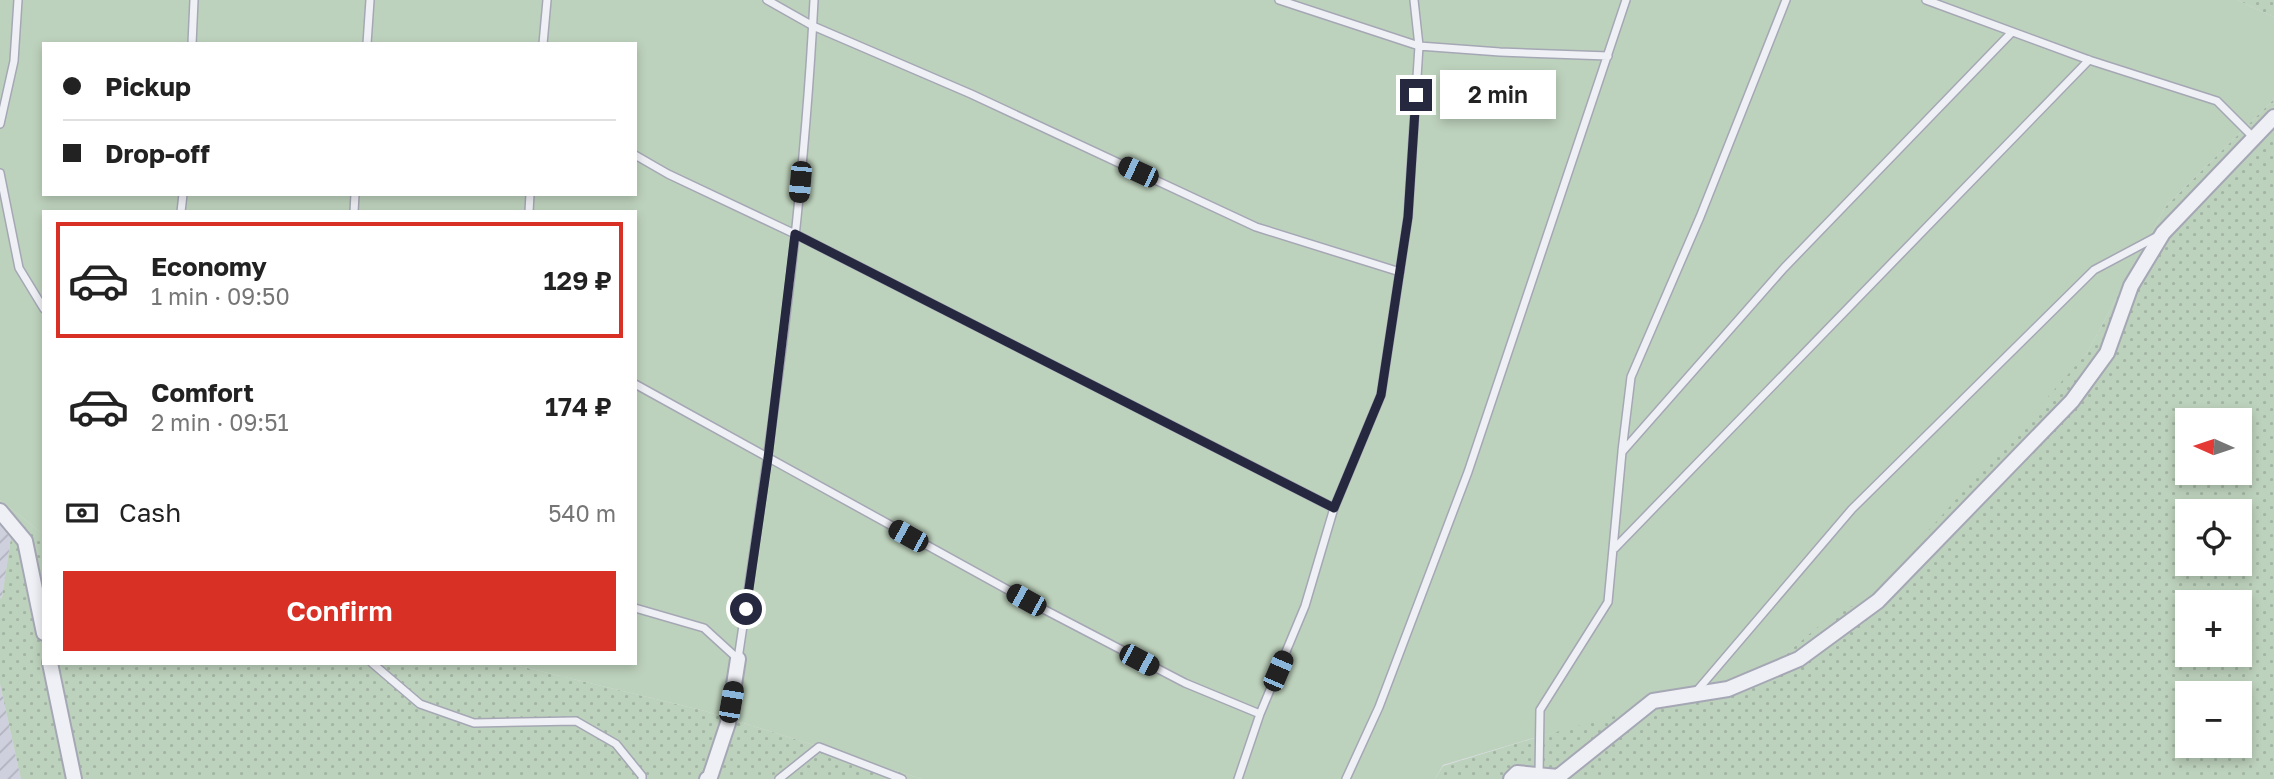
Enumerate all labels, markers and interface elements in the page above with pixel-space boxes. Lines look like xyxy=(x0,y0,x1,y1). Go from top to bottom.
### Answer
callout: 2 min xyxy=(1440,70,1556,119)
text: Pickup xyxy=(105,71,191,102)
route end xyxy=(1400,79,1432,111)
text: 2 min xyxy=(1468,80,1528,108)
text: Drop-off xyxy=(105,138,210,169)
car xyxy=(1115,154,1162,190)
car xyxy=(788,160,813,204)
icon: car xyxy=(67,249,130,312)
text: Economy xyxy=(151,251,267,282)
text: 129 ₽ xyxy=(543,265,612,296)
text: 1 min · 09:50 xyxy=(151,282,290,310)
icon: car xyxy=(67,375,130,438)
text: Comfort xyxy=(151,377,254,408)
text: 174 ₽ xyxy=(545,391,612,422)
text: 2 min · 09:51 xyxy=(151,408,289,436)
north arrow xyxy=(2175,408,2252,485)
map controls xyxy=(2175,408,2252,758)
icon: cash xyxy=(63,494,101,532)
text: Cash xyxy=(119,497,181,528)
text: 540 m xyxy=(548,499,616,527)
button: locate xyxy=(2175,499,2252,576)
car xyxy=(885,517,932,555)
button: Confirm xyxy=(63,571,616,651)
car xyxy=(1003,581,1050,619)
button: + xyxy=(2175,590,2252,667)
route start xyxy=(730,593,762,625)
car xyxy=(1116,641,1163,679)
car xyxy=(1261,648,1296,694)
car xyxy=(718,679,745,725)
button: − xyxy=(2175,681,2252,758)

